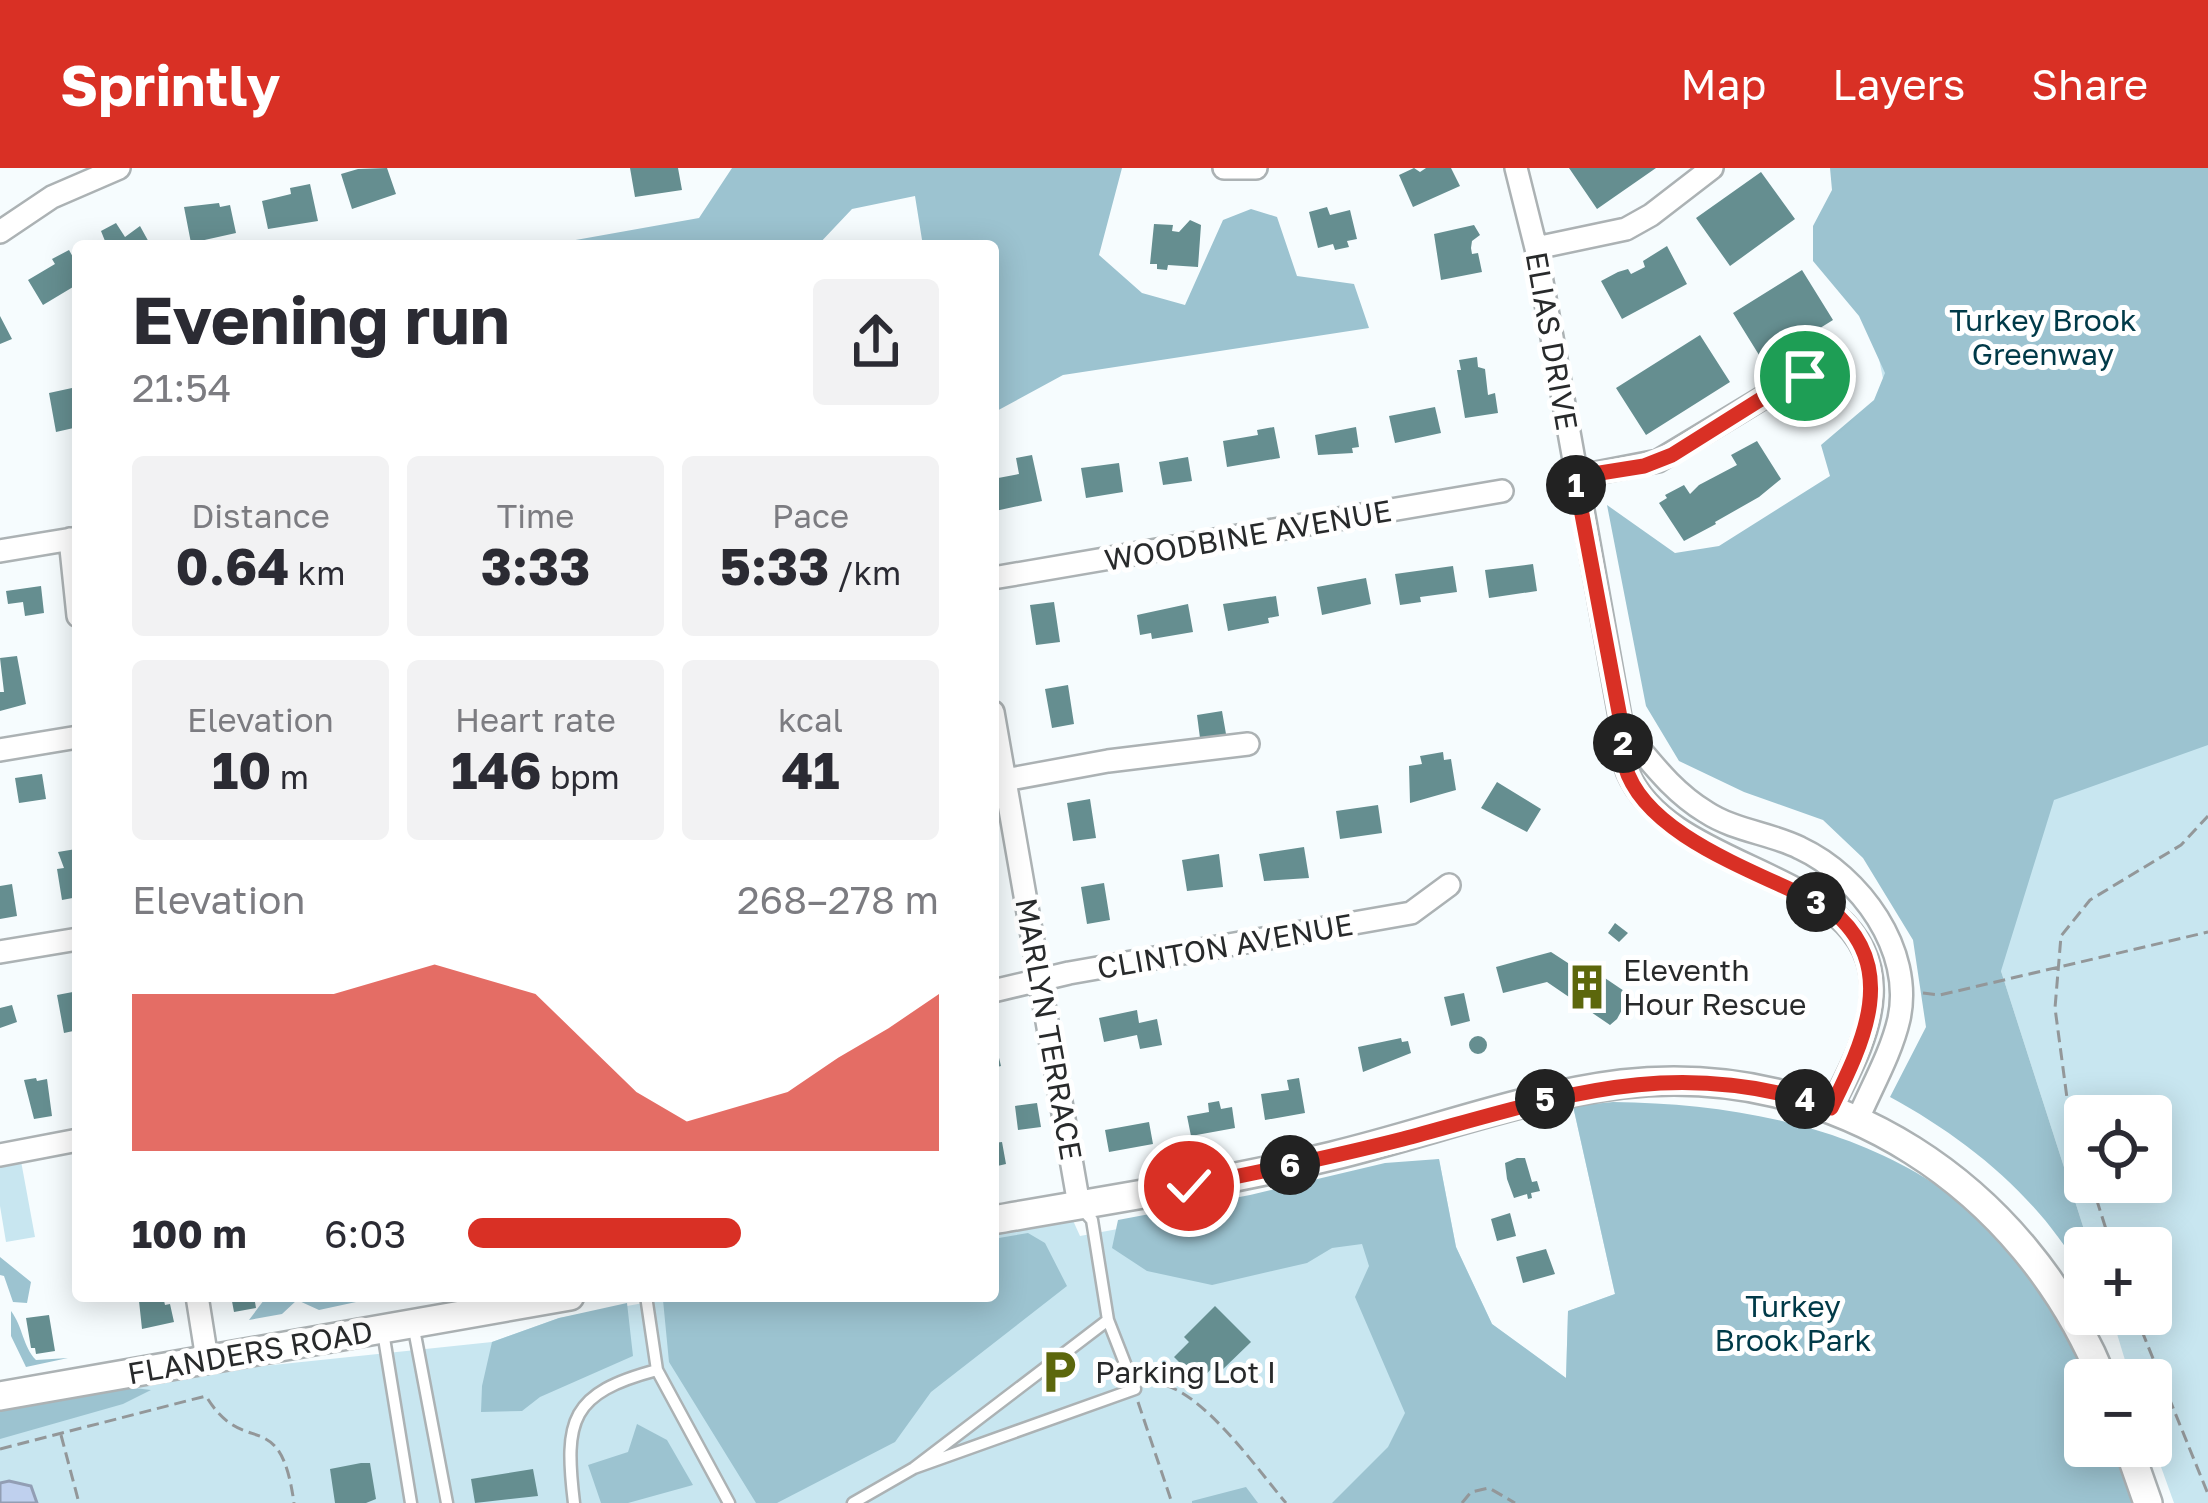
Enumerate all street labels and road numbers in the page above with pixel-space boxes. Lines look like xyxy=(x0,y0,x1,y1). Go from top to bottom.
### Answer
street label: ELIAS DRIVE xyxy=(1519,249,1585,433)
street label: WOODBINE AVENUE xyxy=(1102,492,1394,578)
street label: MARLYN TERRACE xyxy=(1008,895,1090,1163)
street label: CLINTON AVENUE xyxy=(1094,906,1356,986)
street label: FLANDERS ROAD xyxy=(125,1313,375,1391)

